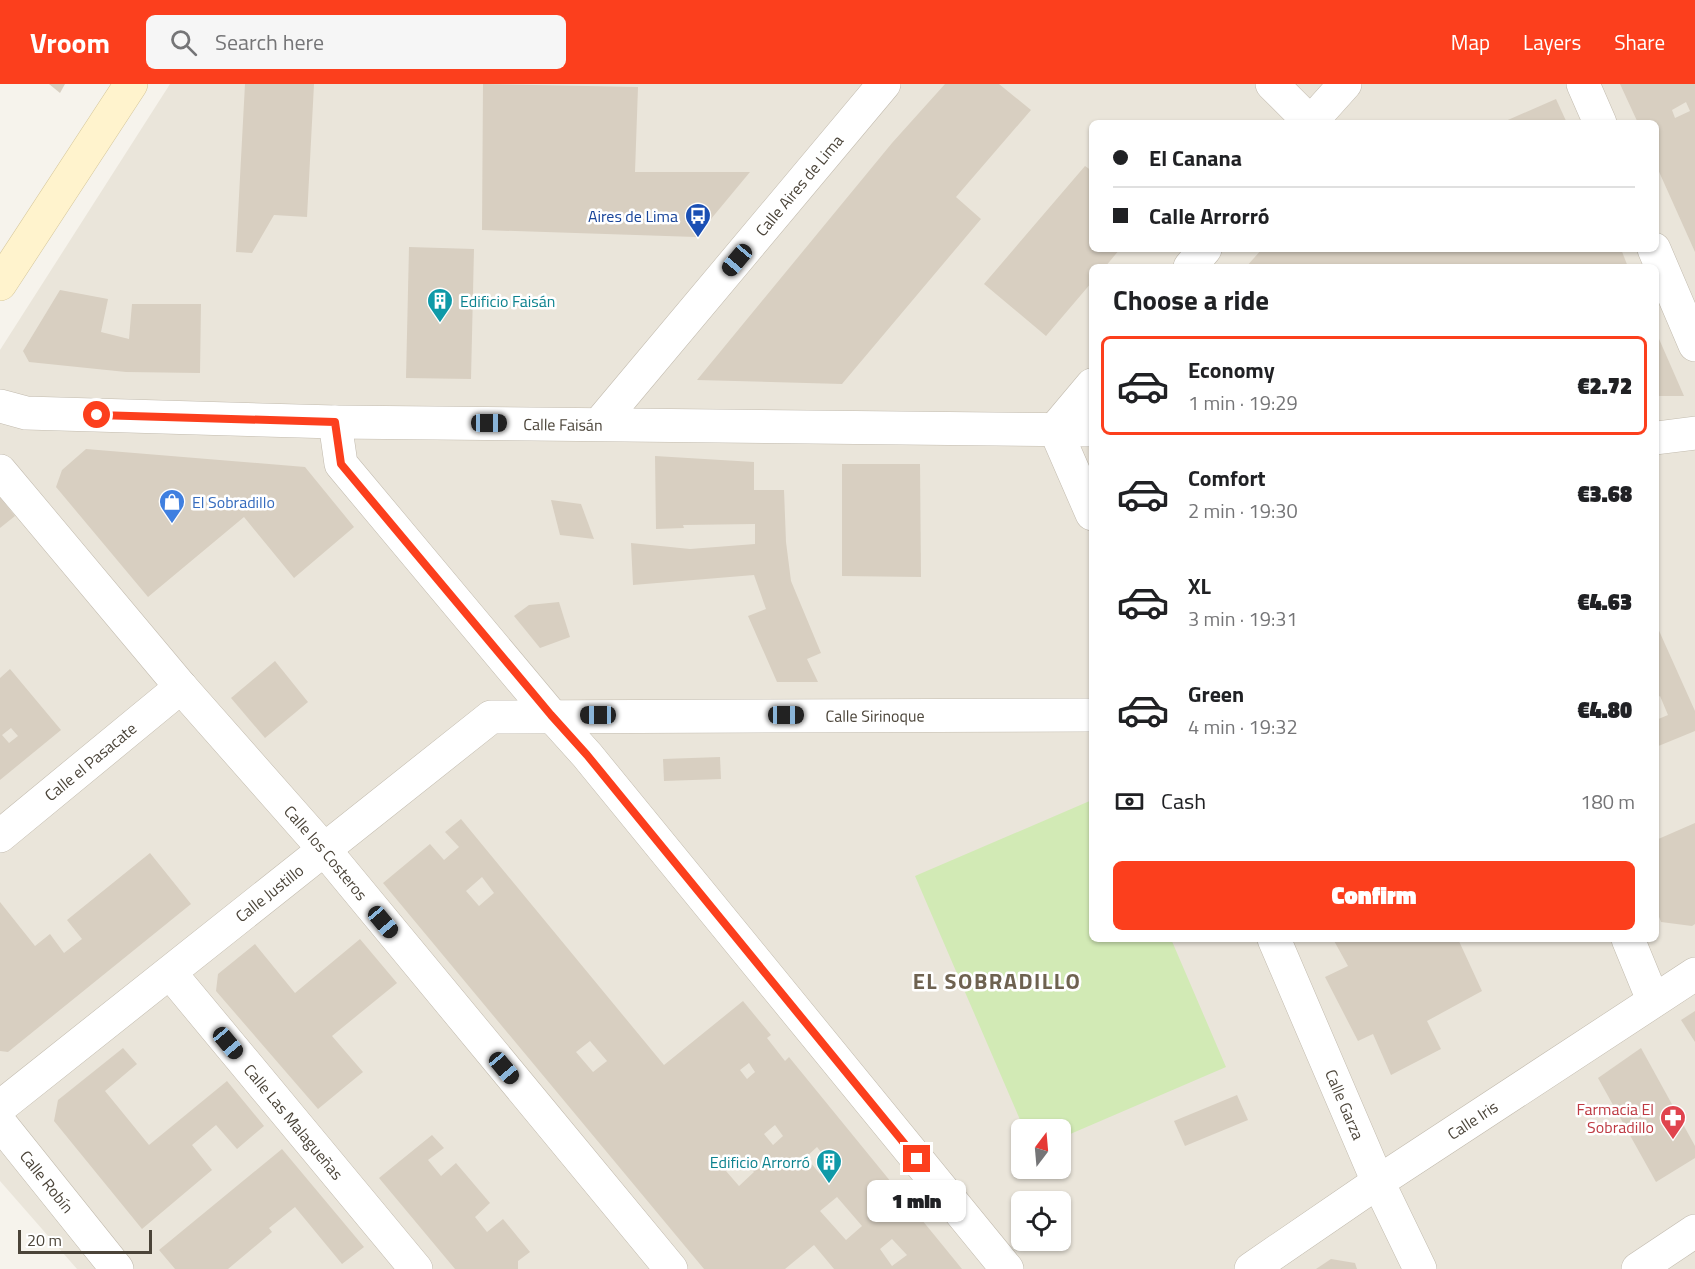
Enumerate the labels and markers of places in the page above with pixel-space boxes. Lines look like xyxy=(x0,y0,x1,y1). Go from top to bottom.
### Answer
bus stop icon: Aires de Lima xyxy=(683,201,713,239)
place label: Aires de Lima xyxy=(588,204,678,228)
building icon: Edificio Faisán xyxy=(425,286,455,324)
place label: Edificio Faisán xyxy=(460,289,555,313)
shop icon: El Sobradillo xyxy=(157,487,187,525)
place label: El Sobradillo xyxy=(192,490,275,514)
place label: Farmacia El Sobradillo xyxy=(1577,1097,1654,1139)
pharmacy icon: Farmacia El Sobradillo xyxy=(1658,1103,1688,1141)
building icon: Edificio Arrorró xyxy=(814,1147,844,1185)
place label: Edificio Arrorró xyxy=(710,1150,810,1174)

